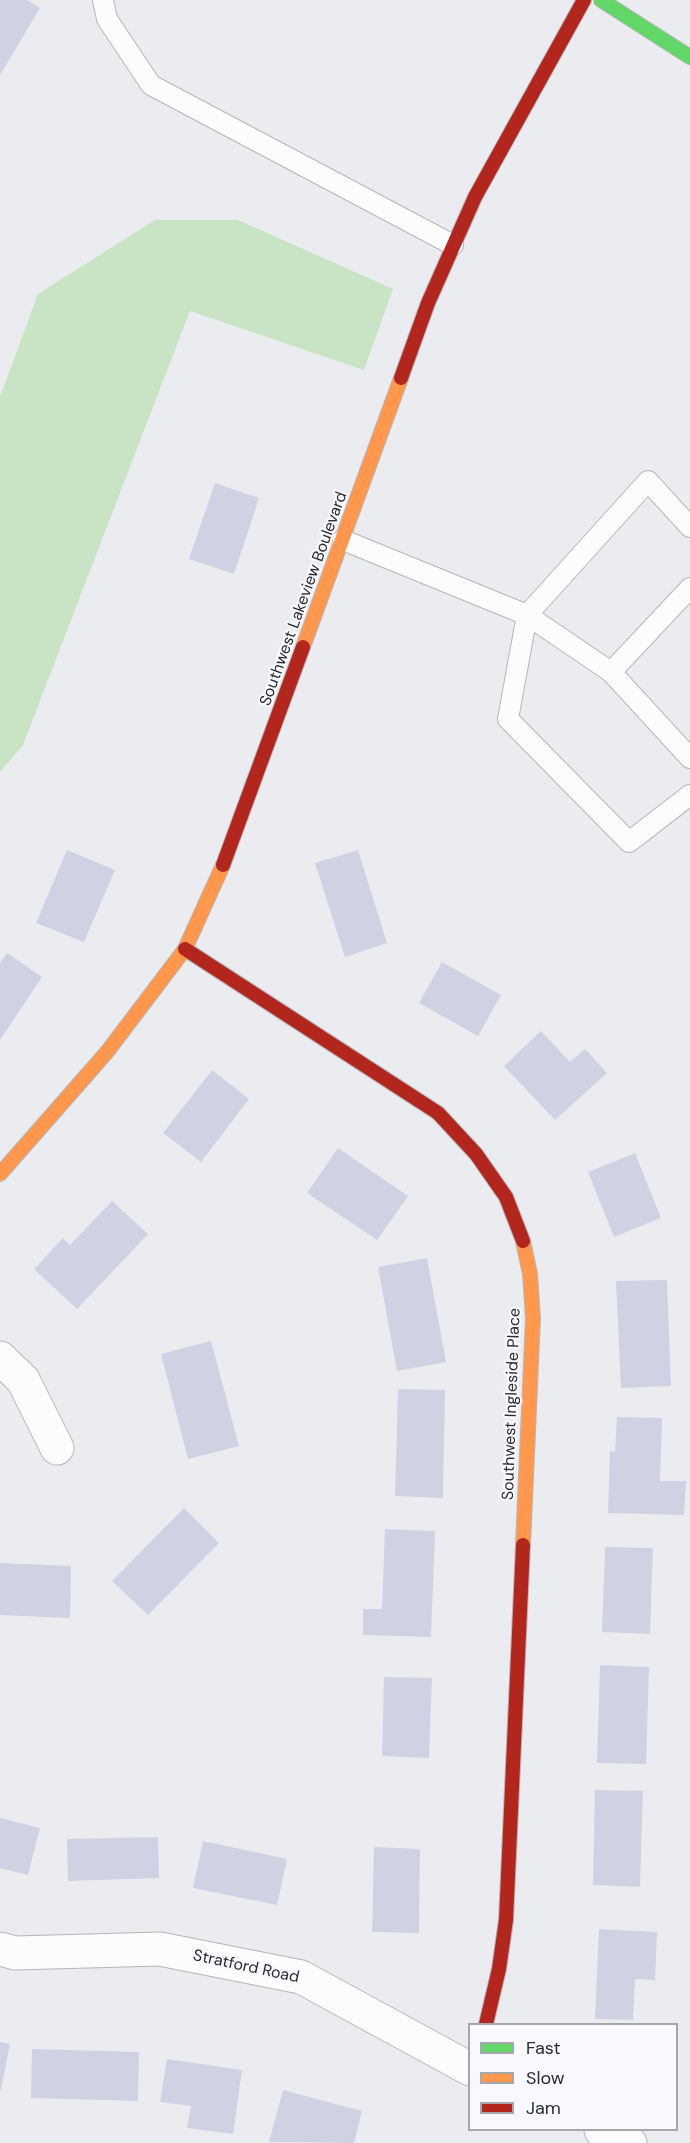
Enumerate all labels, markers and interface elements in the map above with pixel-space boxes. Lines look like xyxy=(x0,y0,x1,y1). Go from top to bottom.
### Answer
street label: Southwest Lakeview Boulevard xyxy=(256,489,352,709)
street label: Southwest Ingleside Place xyxy=(499,1308,525,1500)
street label: Stratford Road xyxy=(191,1946,301,1988)
legend xyxy=(468,2023,678,2131)
text: Fast xyxy=(526,2036,561,2060)
text: Slow xyxy=(526,2066,565,2090)
text: Jam xyxy=(526,2096,561,2120)

